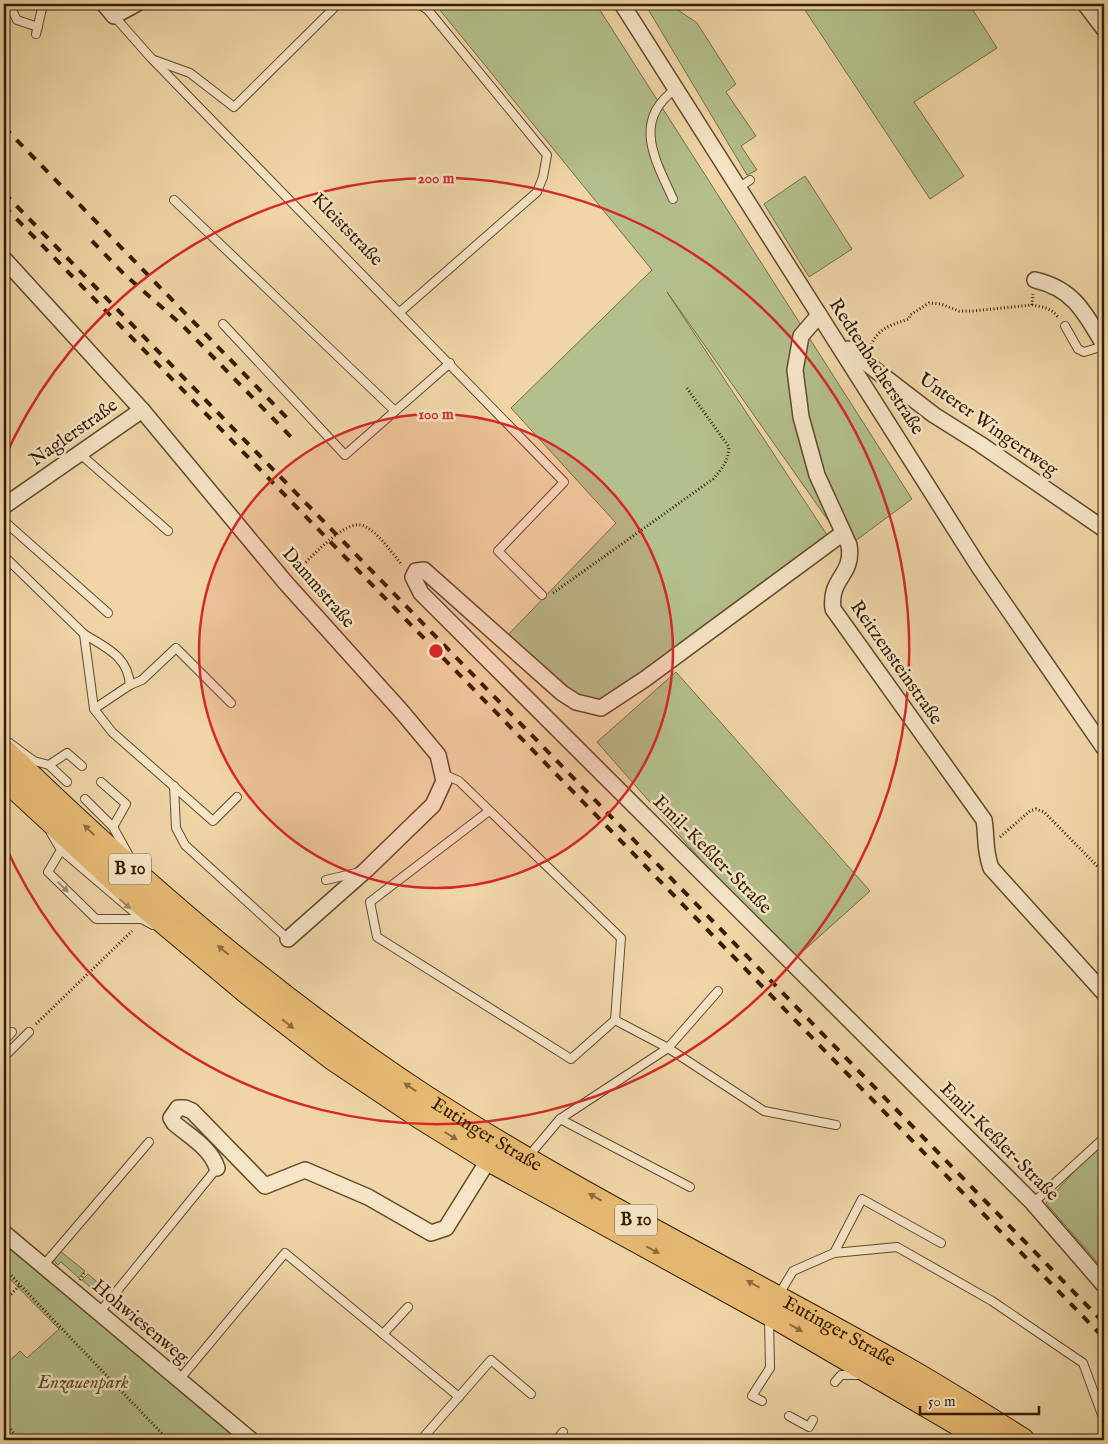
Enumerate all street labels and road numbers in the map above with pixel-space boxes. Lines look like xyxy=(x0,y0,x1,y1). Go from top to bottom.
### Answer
street label: Kleiststraße xyxy=(306,188,388,272)
street label: Redtenbacherstraße xyxy=(823,294,929,440)
street label: Unterer Wingertweg xyxy=(914,368,1063,483)
street label: Naglerstraße xyxy=(25,394,123,472)
street label: Dammstraße xyxy=(276,542,360,634)
street label: Reitzensteinstraße xyxy=(844,596,948,730)
street label: Emil-Keßler-Straße xyxy=(647,790,777,920)
road number: B 10 xyxy=(109,854,151,884)
street label: Emil-Keßler-Straße xyxy=(934,1077,1064,1207)
street label: Eutinger Straße xyxy=(427,1092,546,1178)
road number: B 10 xyxy=(615,1204,657,1236)
street label: Hohwiesenweg xyxy=(87,1275,194,1370)
street label: Eutinger Straße xyxy=(779,1291,900,1373)

